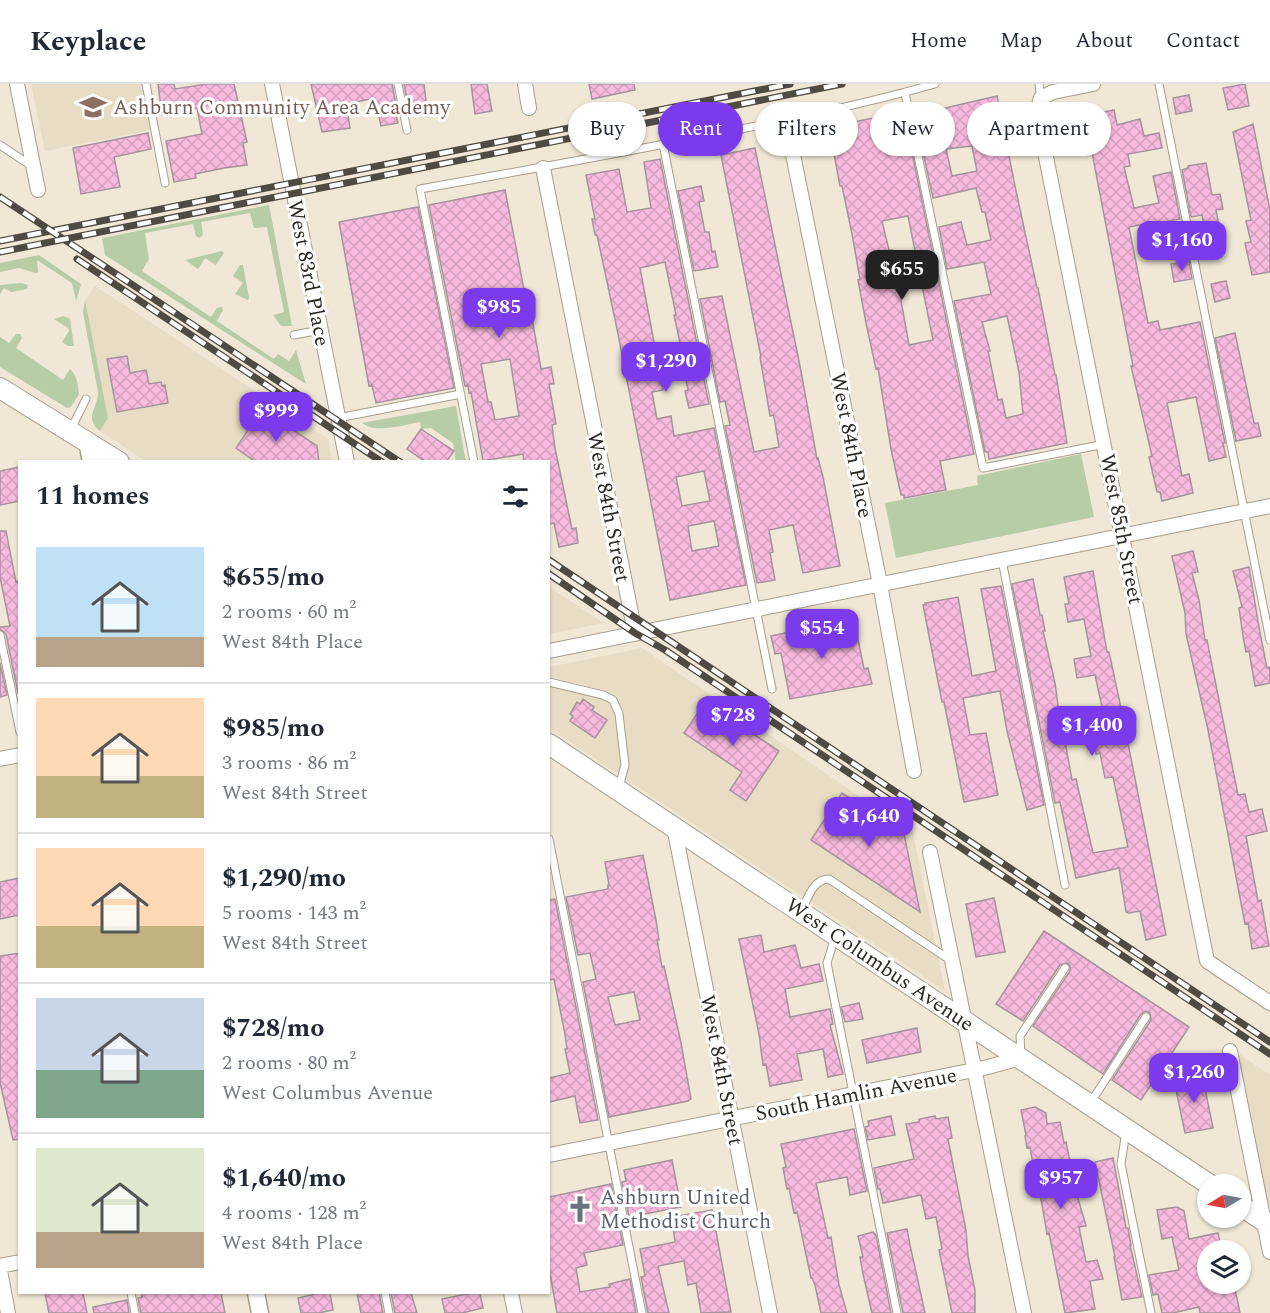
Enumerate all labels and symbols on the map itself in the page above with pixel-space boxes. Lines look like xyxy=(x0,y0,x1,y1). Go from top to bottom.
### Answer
school or university icon: Ashburn Community Area Academy xyxy=(78,92,108,122)
place label: Ashburn Community Area Academy xyxy=(113,92,451,124)
street label: West 83rd Place xyxy=(278,197,338,349)
pin: $1,160 xyxy=(1133,221,1231,272)
pin: $655 xyxy=(866,250,938,301)
pin: $985 xyxy=(463,288,535,339)
pin: $1,290 xyxy=(617,342,715,393)
street label: West 84th Place xyxy=(821,370,881,521)
pin: $999 xyxy=(240,392,312,443)
street label: West 84th Street xyxy=(578,429,638,585)
street label: West 85th Street xyxy=(1091,451,1151,607)
pin: $554 xyxy=(786,609,858,660)
pin: $728 xyxy=(697,696,769,747)
pin: $1,400 xyxy=(1043,706,1141,757)
pin: $1,640 xyxy=(820,797,918,848)
street label: West Columbus Avenue xyxy=(779,890,980,1040)
street label: West 84th Street xyxy=(691,992,751,1148)
pin: $1,260 xyxy=(1145,1053,1243,1104)
street label: South Hamlin Avenue xyxy=(753,1060,960,1130)
pin: $957 xyxy=(1025,1159,1097,1210)
north arrow xyxy=(1197,1174,1251,1228)
place label: Ashburn United Methodist Church xyxy=(600,1182,771,1238)
church icon: Ashburn United Methodist Church xyxy=(565,1194,595,1224)

